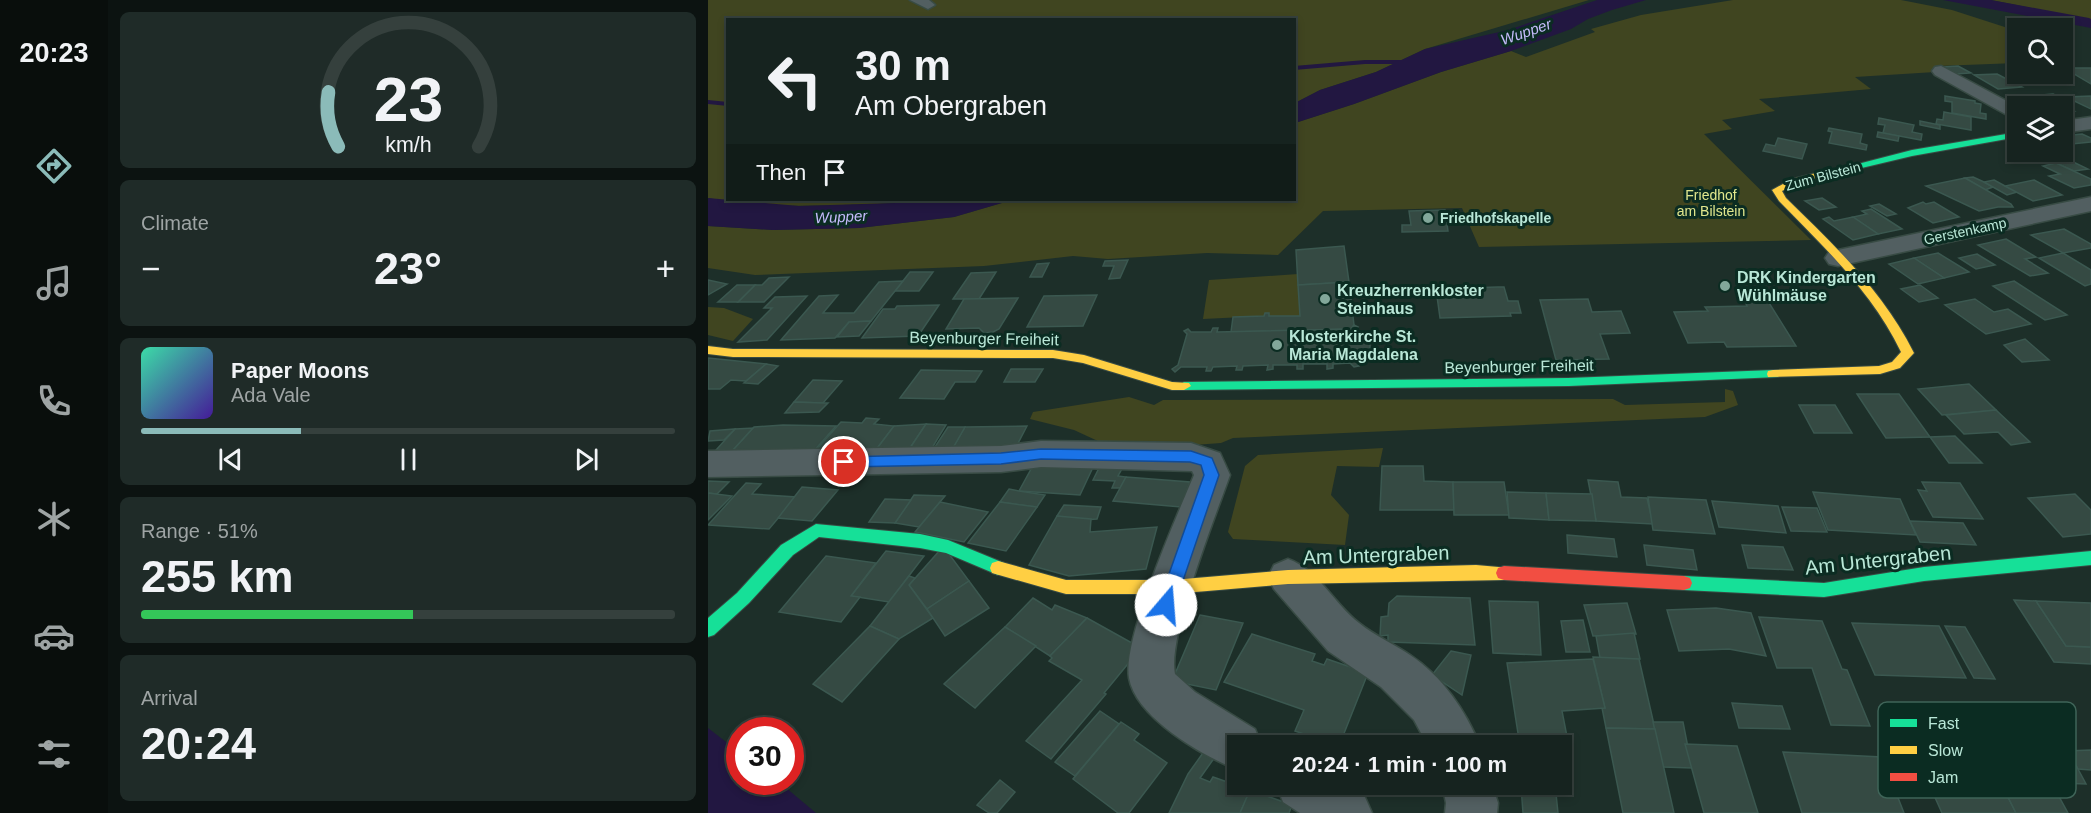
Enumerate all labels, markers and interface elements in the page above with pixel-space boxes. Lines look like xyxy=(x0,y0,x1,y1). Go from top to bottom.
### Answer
water label: Wupper xyxy=(1498,15,1554,48)
map controls xyxy=(2007,18,2073,162)
button: search xyxy=(2007,18,2073,84)
text: 20:23 xyxy=(19,38,89,68)
icon: left xyxy=(756,42,834,120)
text: 30 m xyxy=(855,42,951,89)
text: 23 xyxy=(373,65,443,134)
text: Am Obergraben xyxy=(855,91,1047,121)
button: layers xyxy=(2007,96,2073,162)
text: km/h xyxy=(385,133,431,157)
icon: directions xyxy=(33,145,75,187)
icon: arrive xyxy=(818,156,851,189)
street label: Zum Bilstein xyxy=(1784,158,1862,194)
text: Then xyxy=(756,160,806,185)
park label: Friedhof am Bilstein xyxy=(1677,187,1745,219)
water label: Wupper xyxy=(814,207,869,226)
place label: Friedhofskapelle xyxy=(1440,210,1551,226)
marker: Friedhofskapelle xyxy=(1421,211,1435,225)
text: Climate xyxy=(141,212,209,234)
street label: Gerstenkamp xyxy=(1922,214,2008,248)
text: 23° xyxy=(374,243,442,294)
text: − xyxy=(141,250,160,287)
text: + xyxy=(656,250,675,287)
icon: music xyxy=(33,262,75,304)
place label: DRK Kindergarten Wühlmäuse xyxy=(1737,269,1876,304)
marker: DRK Kindergarten Wühlmäuse xyxy=(1718,279,1732,293)
place label: Kreuzherrenkloster Steinhaus xyxy=(1337,282,1484,317)
marker: Kreuzherrenkloster Steinhaus xyxy=(1318,292,1332,306)
place label: Klosterkirche St. Maria Magdalena xyxy=(1289,328,1418,363)
street label: Beyenburger Freiheit xyxy=(909,329,1059,348)
marker: Klosterkirche St. Maria Magdalena xyxy=(1270,338,1284,352)
street label: Beyenburger Freiheit xyxy=(1444,357,1594,376)
text: Paper Moons xyxy=(231,358,369,383)
icon: phone xyxy=(33,380,75,422)
text: Ada Vale xyxy=(231,384,311,406)
pin xyxy=(818,436,869,487)
icon: previous xyxy=(214,443,247,476)
icon: pause xyxy=(392,443,425,476)
icon: next xyxy=(570,443,603,476)
icon: arrive xyxy=(827,445,860,478)
icon: climate xyxy=(33,498,75,540)
text: Range · 51% xyxy=(141,520,258,542)
street label: Am Untergraben xyxy=(1302,541,1450,569)
street label: Am Untergraben xyxy=(1804,541,1952,579)
text: 255 km xyxy=(141,551,294,602)
position arrow xyxy=(1134,573,1198,637)
icon: car xyxy=(33,615,75,657)
text: Arrival xyxy=(141,687,198,709)
legend xyxy=(1878,702,2076,798)
text: Fast xyxy=(1928,715,1960,732)
speed limit sign: 30 xyxy=(726,717,804,795)
text: 20:24 xyxy=(141,718,256,769)
icon: filters xyxy=(33,733,75,775)
text: Slow xyxy=(1928,742,1963,759)
text: 20:24 · 1 min · 100 m xyxy=(1292,752,1507,777)
text: Jam xyxy=(1928,769,1958,786)

